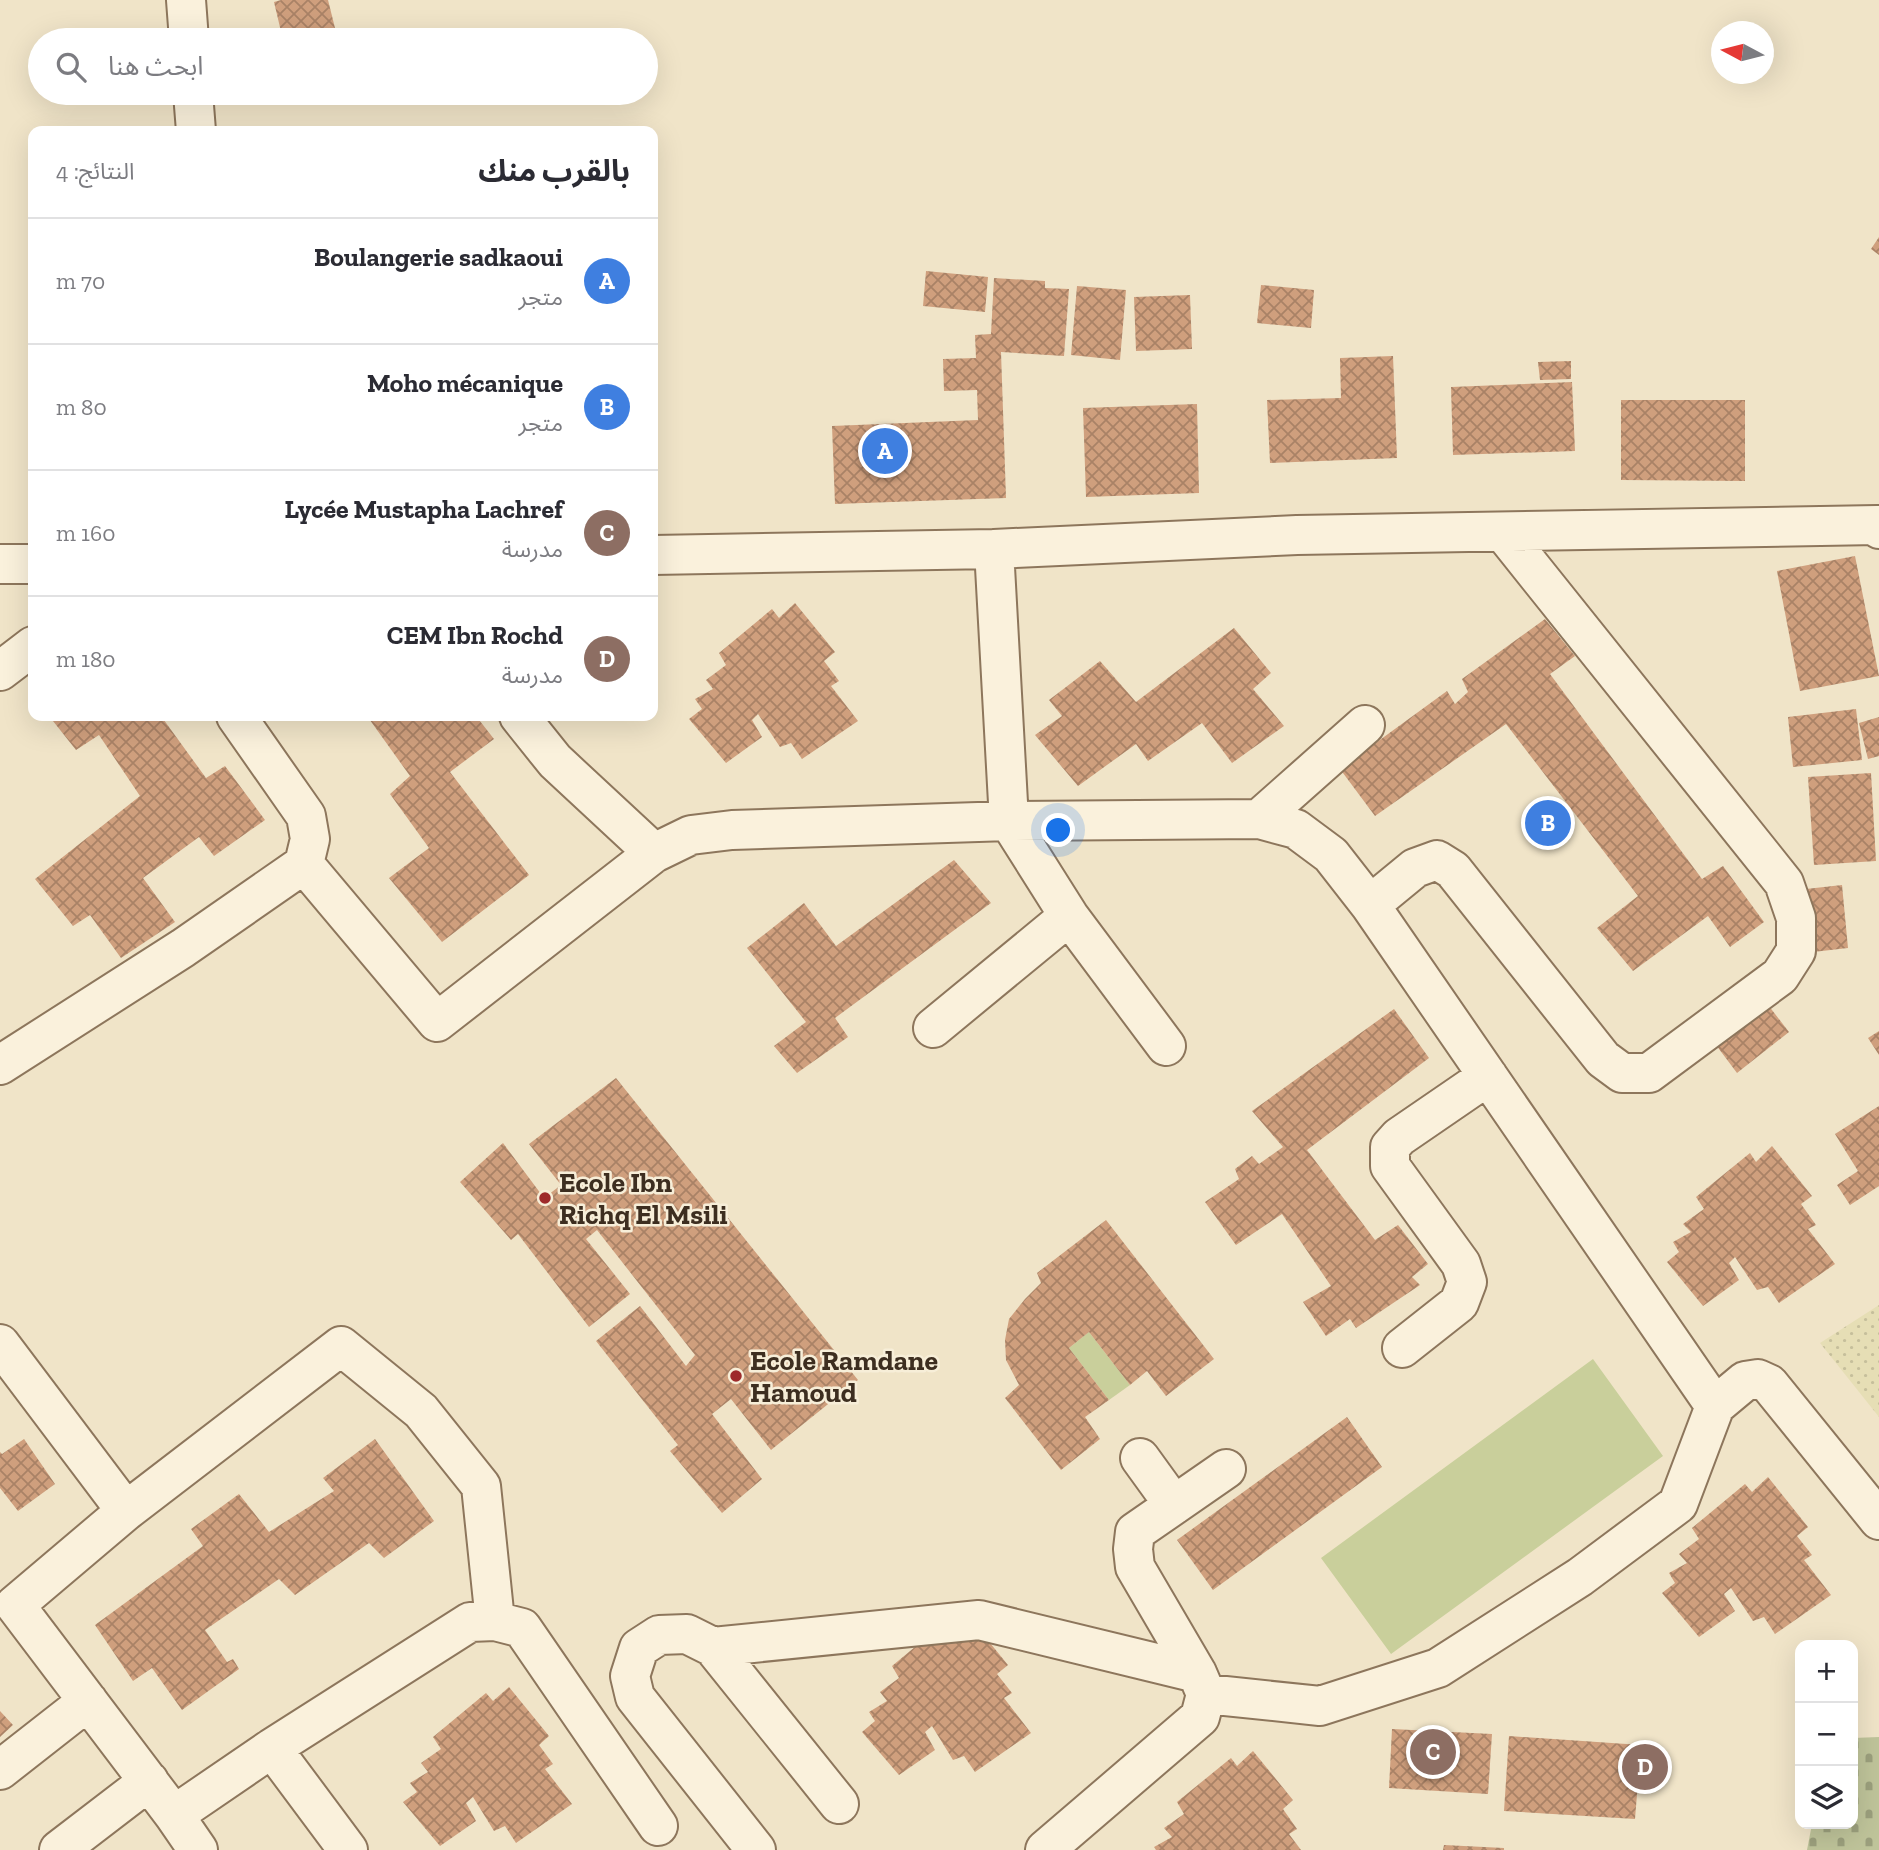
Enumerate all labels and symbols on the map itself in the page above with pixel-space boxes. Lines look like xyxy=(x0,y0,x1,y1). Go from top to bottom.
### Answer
north arrow xyxy=(1711,21,1774,84)
pin: A xyxy=(862,425,908,477)
pin: B xyxy=(1525,797,1571,849)
your location xyxy=(1041,813,1075,847)
place label: Ecole Ibn Richq El Msili xyxy=(559,1166,728,1231)
marker: Ecole Ibn Richq El Msili xyxy=(537,1190,553,1206)
place label: Ecole Ramdane Hamoud xyxy=(750,1344,938,1409)
marker: Ecole Ramdane Hamoud xyxy=(728,1368,744,1384)
pin: C xyxy=(1410,1726,1456,1778)
pin: D xyxy=(1622,1741,1668,1793)

